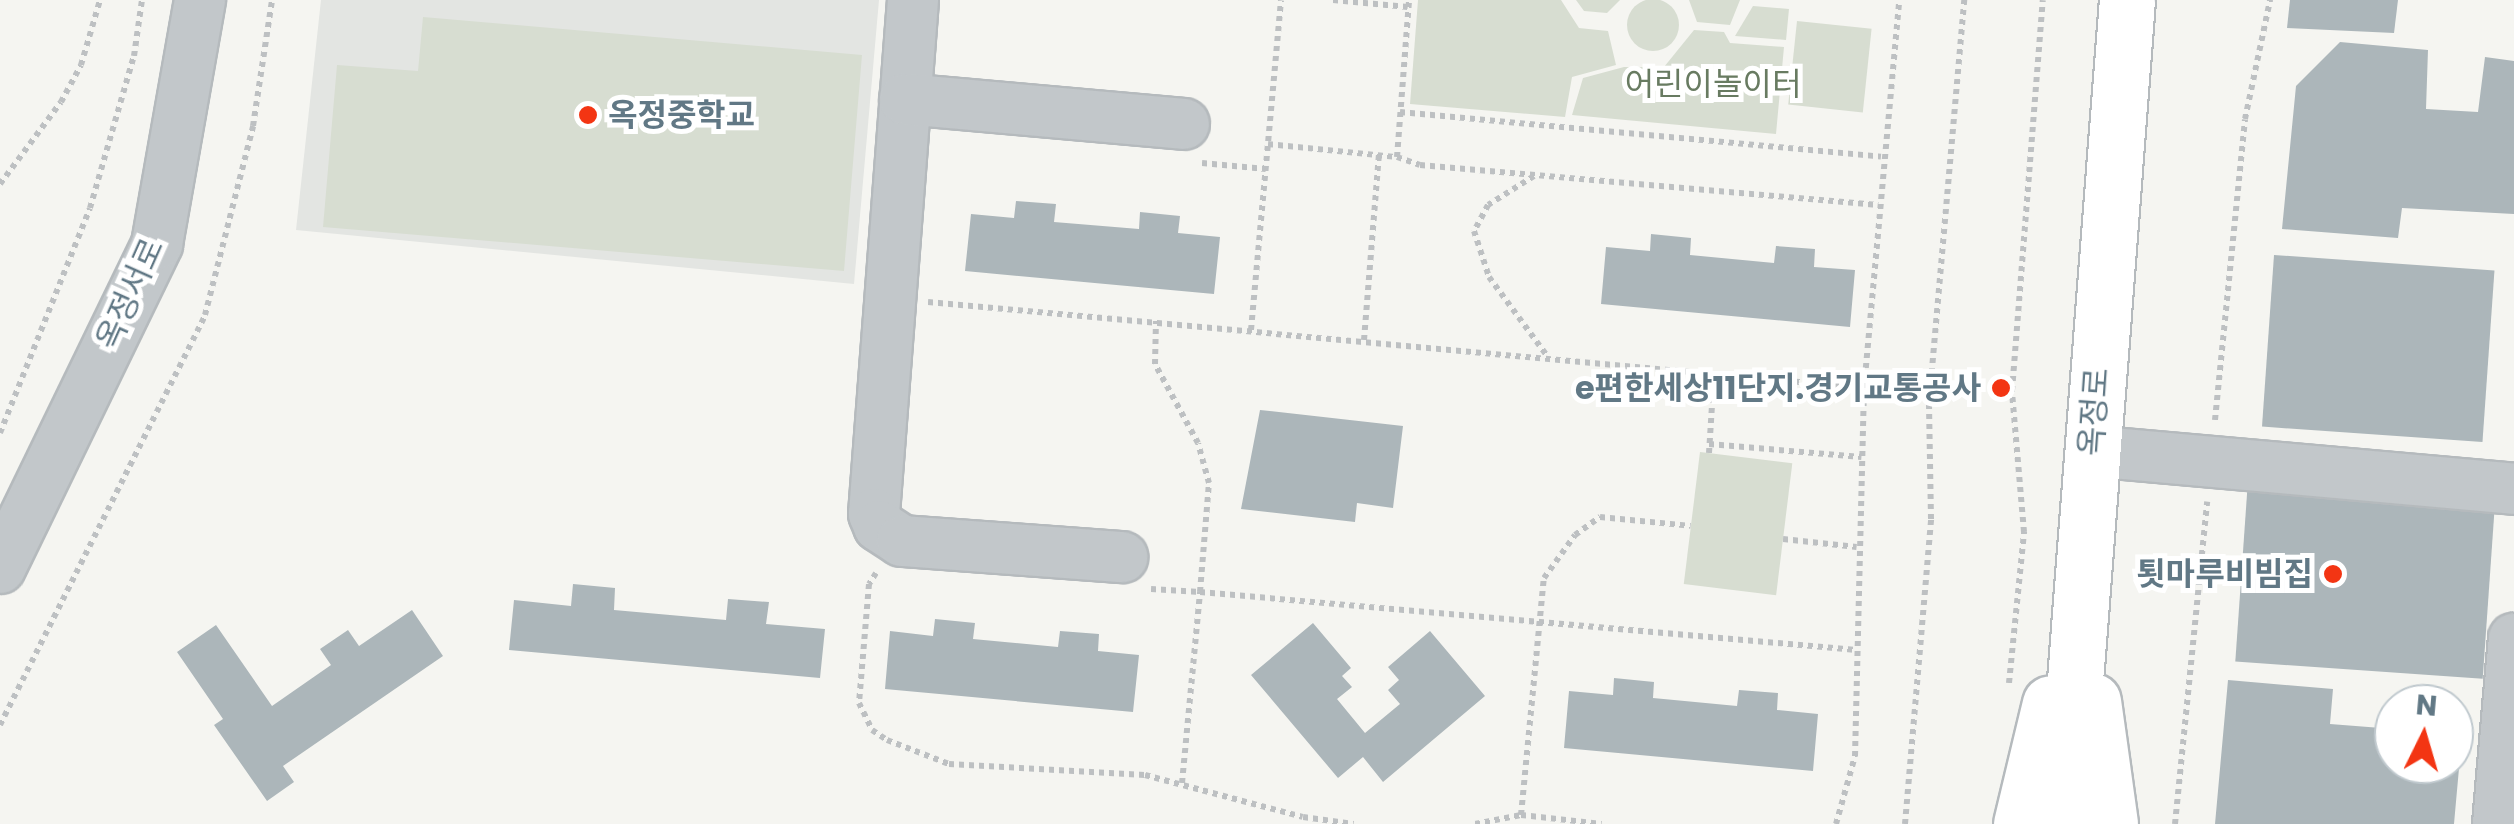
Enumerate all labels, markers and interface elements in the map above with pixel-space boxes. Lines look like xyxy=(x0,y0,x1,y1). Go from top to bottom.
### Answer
park label: 어린이놀이터 xyxy=(1625,65,1801,103)
place label: 옥정중학교 xyxy=(608,96,755,134)
marker: 옥정중학교 xyxy=(577,104,599,126)
street label: 옥정서로 xyxy=(89,232,171,356)
street label: 옥정로 xyxy=(2072,367,2116,457)
place label: e편한세상11단지.경기교통공사 xyxy=(1575,369,1981,407)
marker: e편한세상11단지.경기교통공사 xyxy=(1990,377,2012,399)
place label: 툇마루비빔집 xyxy=(2136,555,2313,593)
marker: 툇마루비빔집 xyxy=(2322,563,2344,585)
north arrow xyxy=(2374,684,2474,784)
text: N xyxy=(2414,685,2439,726)

